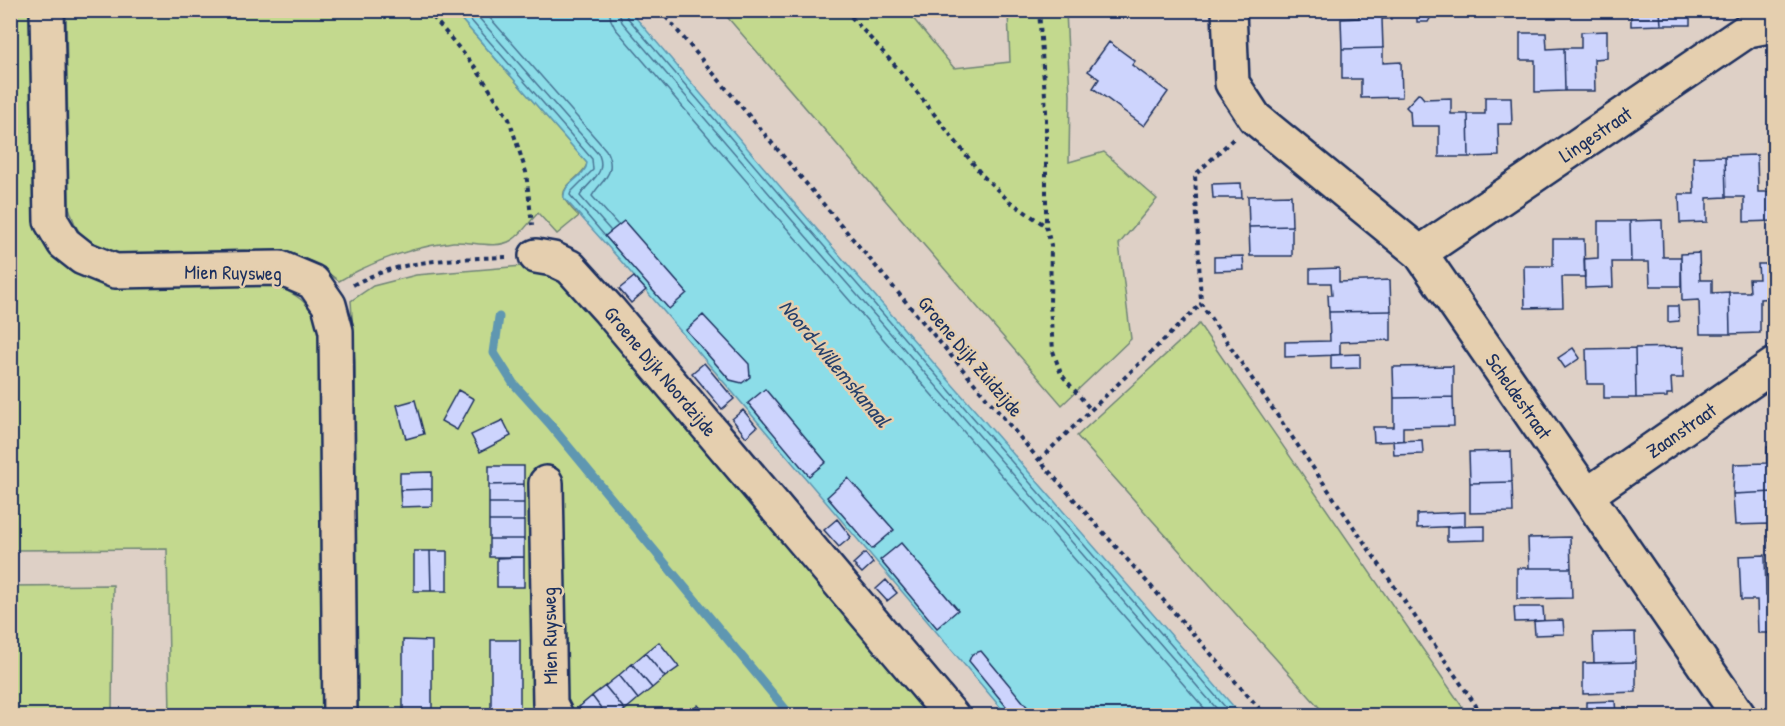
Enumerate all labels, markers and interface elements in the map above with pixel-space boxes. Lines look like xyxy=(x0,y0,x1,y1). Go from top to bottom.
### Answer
street label: Lingestraat xyxy=(1553,99,1638,168)
street label: Mien Ruysweg xyxy=(184,258,282,286)
street label: Groene Dijk Zuidzijde xyxy=(912,290,1030,422)
water label: Noord-Willemskanaal xyxy=(773,293,898,434)
street label: Groene Dijk Noordzijde xyxy=(599,300,724,442)
street label: Scheldestraat xyxy=(1479,348,1559,445)
street label: Zaanstraat xyxy=(1641,395,1722,464)
street label: Mien Ruysweg xyxy=(535,587,563,685)

